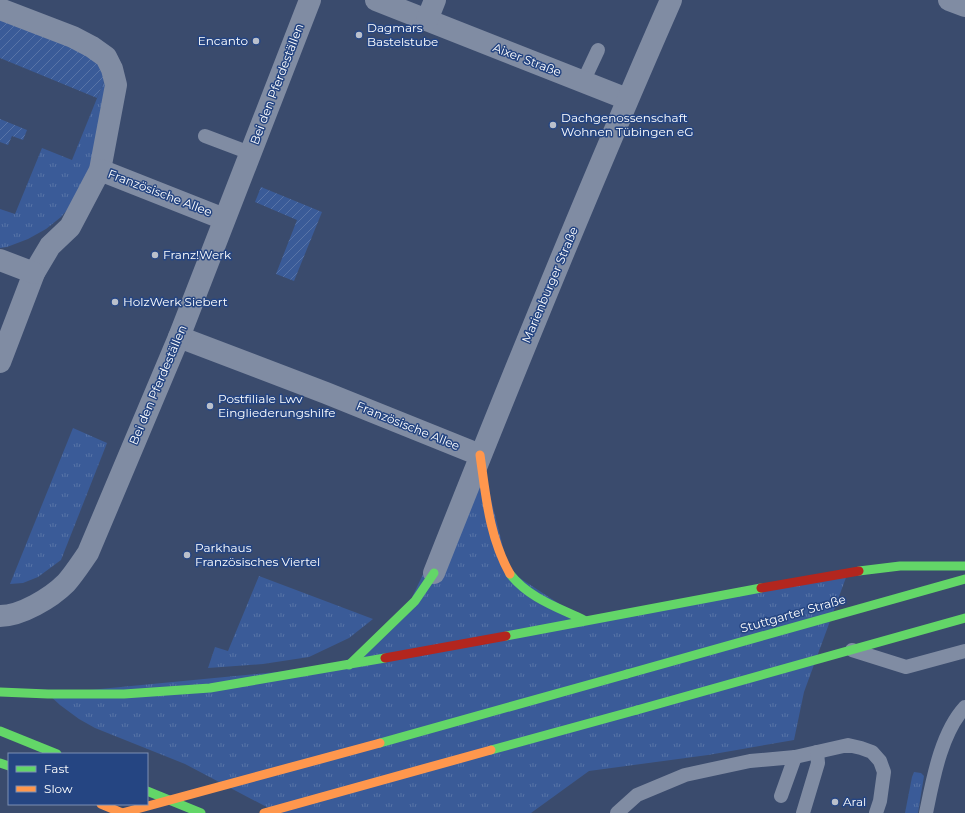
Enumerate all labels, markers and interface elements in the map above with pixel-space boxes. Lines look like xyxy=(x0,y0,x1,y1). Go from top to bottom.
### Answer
place label: Dagmars Bastelstube xyxy=(367,20,438,49)
street label: Bei den Pferdeställen xyxy=(246,21,307,147)
marker: Dagmars Bastelstube xyxy=(354,30,364,40)
place label: Encanto xyxy=(198,33,248,48)
marker: Encanto xyxy=(251,36,261,46)
street label: Aixer Straße xyxy=(491,40,564,79)
place label: Dachgenossenschaft Wohnen Tübingen eG xyxy=(561,110,693,139)
marker: Dachgenossenschaft Wohnen Tübingen eG xyxy=(548,120,558,130)
street label: Französische Allee xyxy=(106,166,214,219)
street label: Marienburger Straße xyxy=(518,224,581,345)
place label: Franz!Werk xyxy=(163,247,232,262)
marker: Franz!Werk xyxy=(150,250,160,260)
place label: HolzWerk Siebert xyxy=(123,294,228,309)
marker: HolzWerk Siebert xyxy=(110,297,120,307)
street label: Bei den Pferdeställen xyxy=(126,323,190,447)
place label: Postfiliale Lwv Eingliederungshilfe xyxy=(218,391,336,420)
street label: Französische Allee xyxy=(354,398,462,453)
marker: Postfiliale Lwv Eingliederungshilfe xyxy=(205,401,215,411)
place label: Parkhaus Französisches Viertel xyxy=(195,540,320,569)
marker: Parkhaus Französisches Viertel xyxy=(182,550,192,560)
street label: Stuttgarter Straße xyxy=(739,591,847,636)
legend xyxy=(8,753,148,805)
text: Fast xyxy=(44,761,69,776)
text: Slow xyxy=(44,781,73,796)
place label: Aral xyxy=(843,794,866,809)
marker: Aral xyxy=(830,797,840,807)

